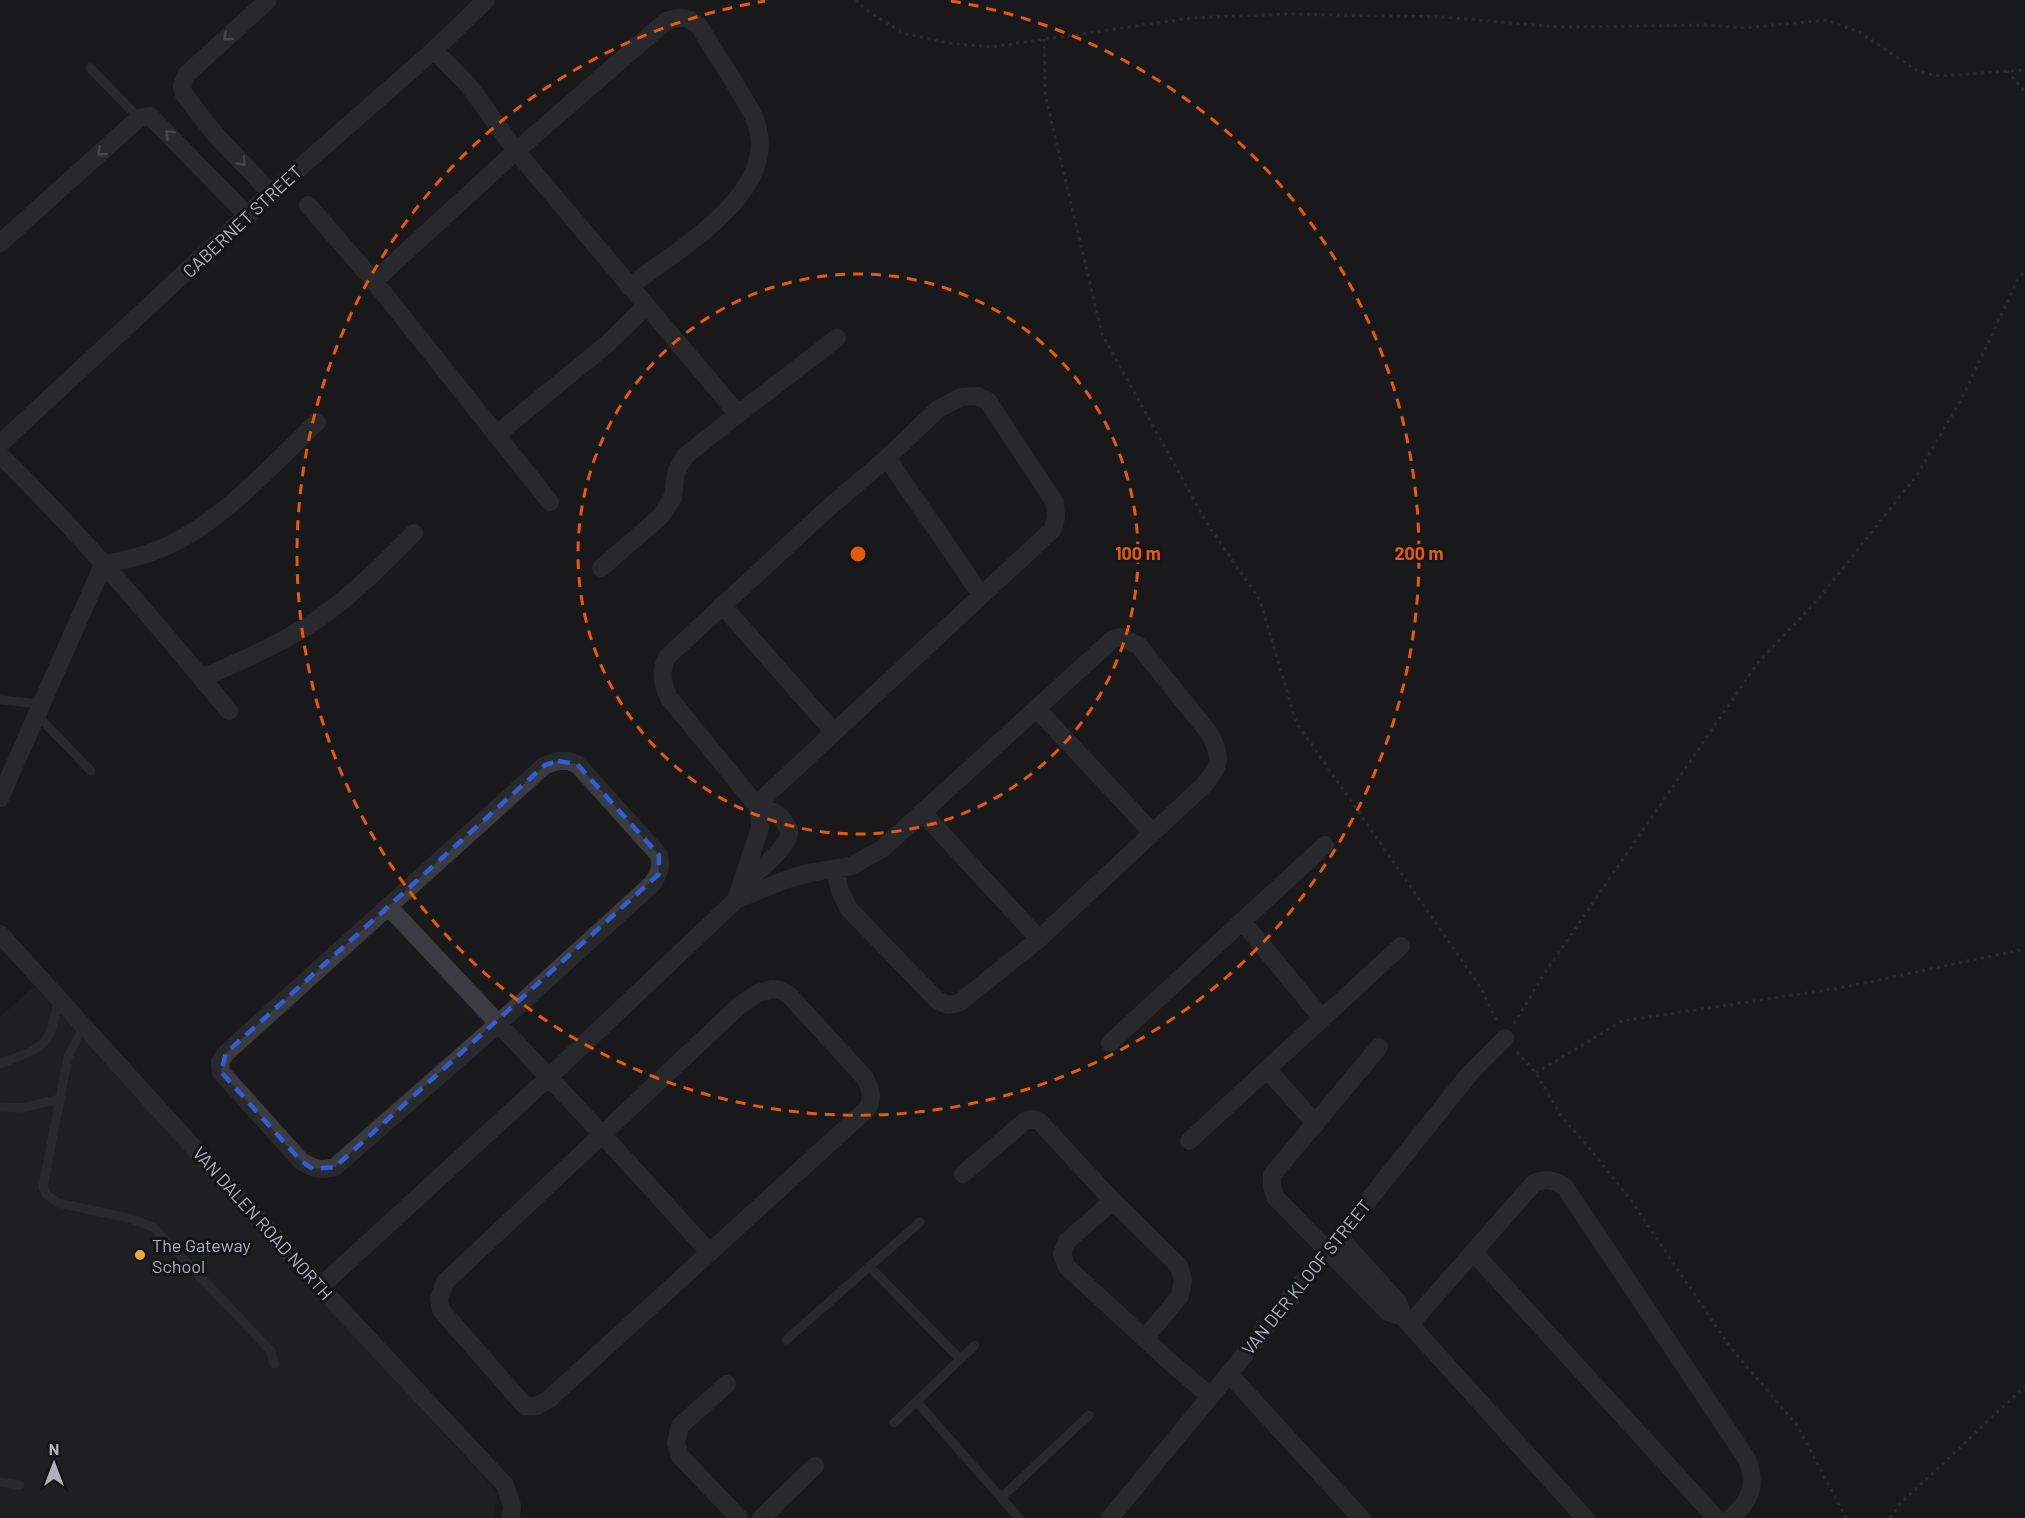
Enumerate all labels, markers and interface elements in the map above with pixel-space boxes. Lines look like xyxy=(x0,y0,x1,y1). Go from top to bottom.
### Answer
one-way arrow xyxy=(223,30,234,41)
one-way arrow xyxy=(166,131,177,142)
one-way arrow xyxy=(98,145,108,156)
one-way arrow xyxy=(235,155,246,166)
street label: CABERNET STREET xyxy=(178,160,306,282)
text: 100 m xyxy=(1115,542,1161,564)
text: 200 m xyxy=(1394,542,1444,564)
centre of rings xyxy=(848,544,868,564)
street label: VAN DALEN ROAD NORTH xyxy=(188,1142,338,1304)
street label: VAN DER KLOOF STREET xyxy=(1237,1195,1375,1359)
place label: The Gateway School xyxy=(152,1234,251,1277)
marker: The Gateway School xyxy=(133,1248,147,1262)
north arrow xyxy=(24,1434,84,1494)
text: N xyxy=(49,1439,59,1458)

